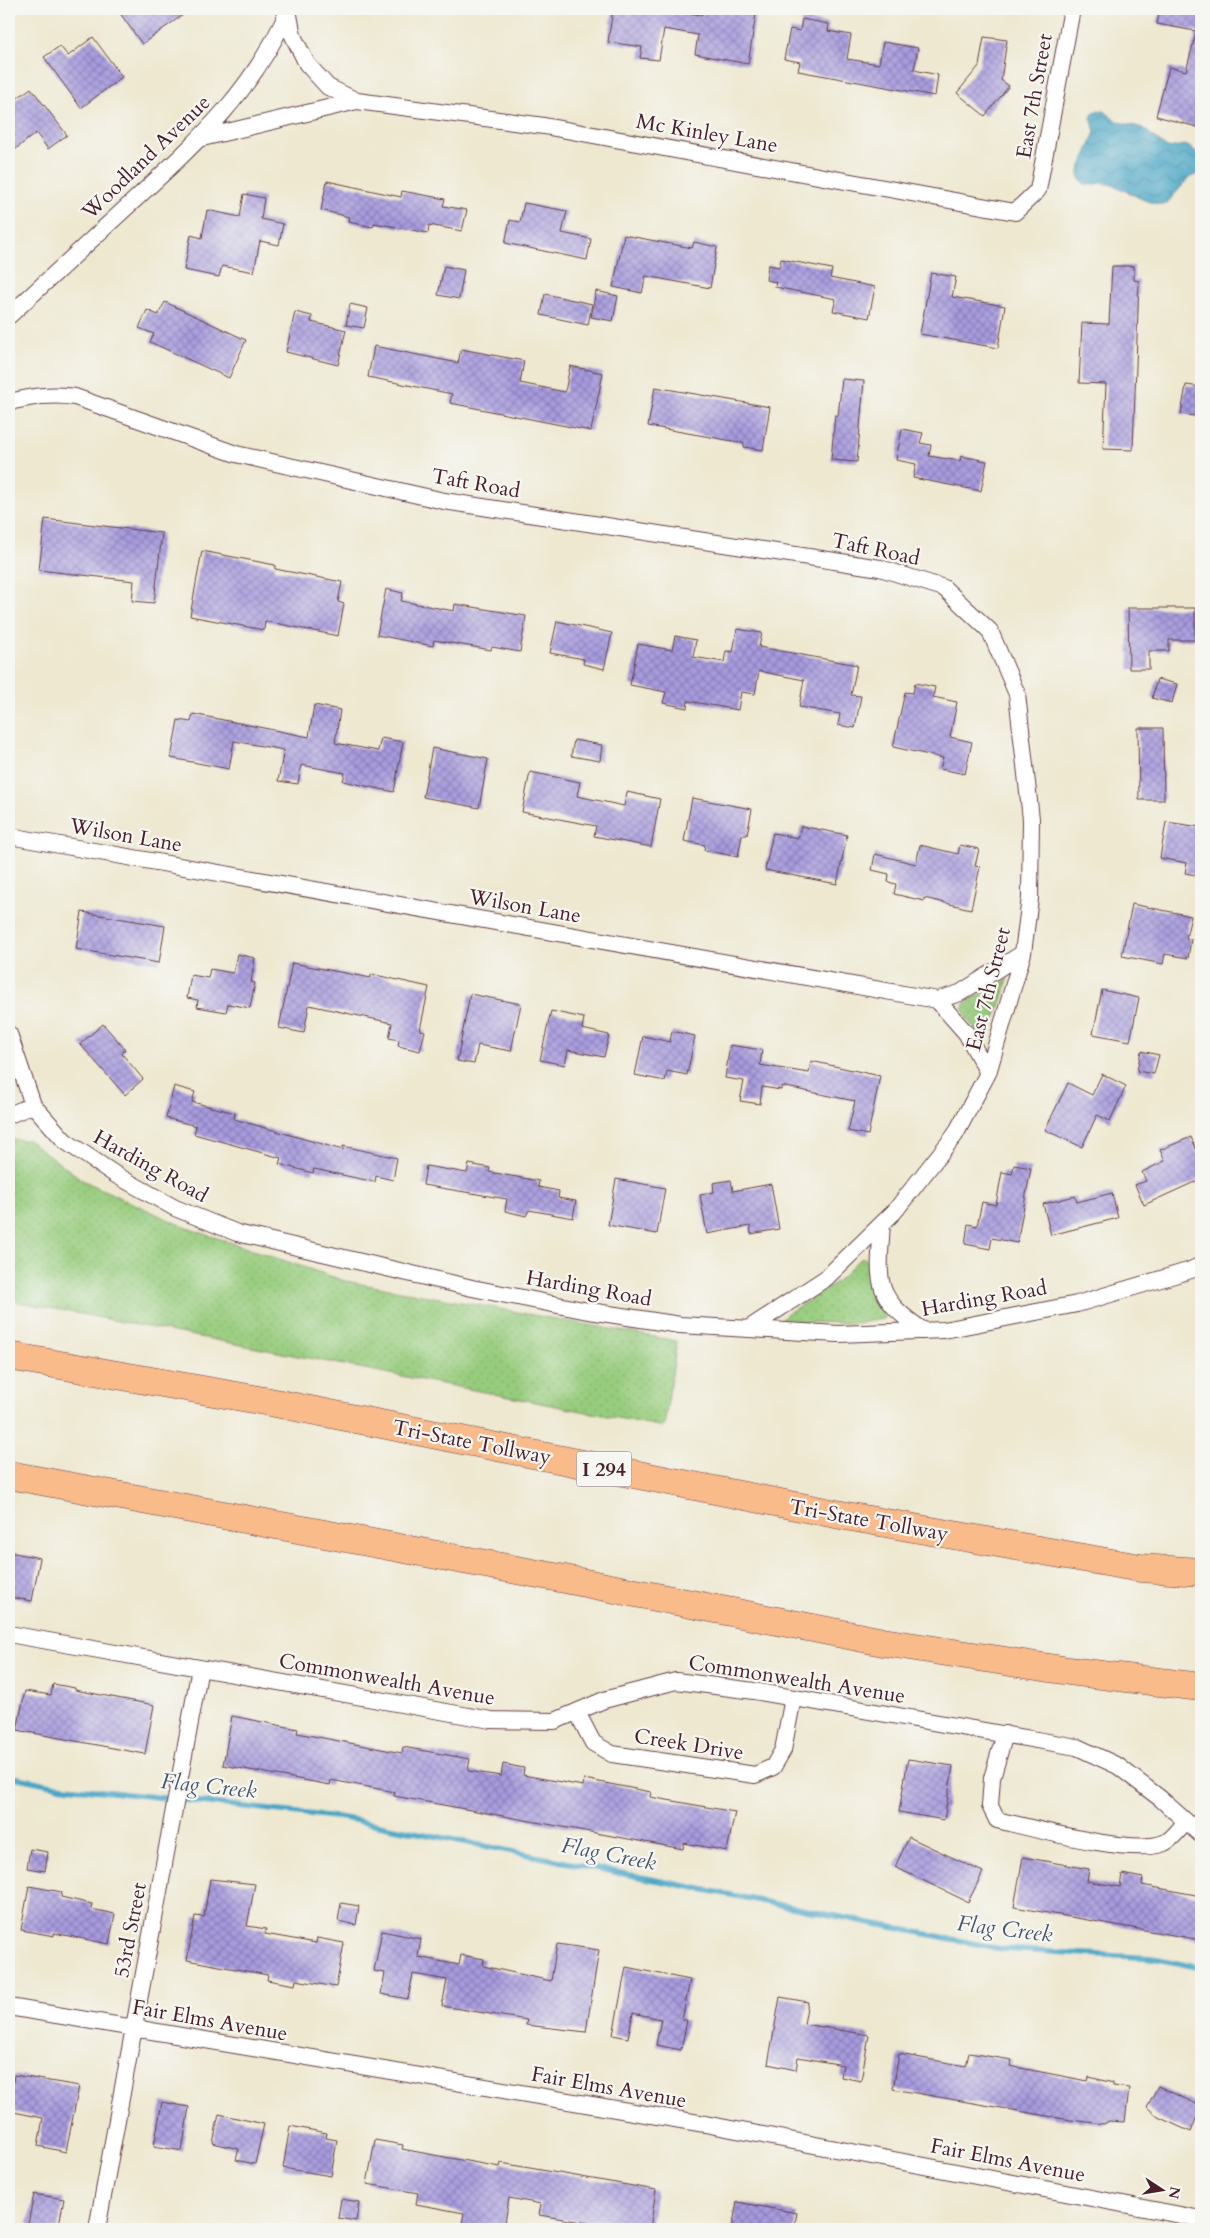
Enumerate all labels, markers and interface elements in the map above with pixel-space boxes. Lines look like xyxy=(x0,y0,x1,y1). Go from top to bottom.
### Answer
street label: East 7th Street xyxy=(1009,31,1060,161)
street label: Woodland Avenue xyxy=(75,88,217,227)
street label: Mc Kinley Lane xyxy=(634,107,780,160)
street label: Taft Road xyxy=(429,461,522,506)
street label: Taft Road xyxy=(829,526,923,573)
street label: Wilson Lane xyxy=(66,811,184,860)
street label: Wilson Lane xyxy=(465,882,583,931)
street label: East 7th Street xyxy=(959,924,1018,1054)
street label: Harding Road xyxy=(88,1123,213,1210)
street label: Harding Road xyxy=(524,1263,654,1314)
street label: Harding Road xyxy=(919,1273,1049,1324)
street label: Tri-State Tollway xyxy=(390,1413,554,1472)
road number: I 294 xyxy=(576,1452,632,1486)
street label: Tri-State Tollway xyxy=(787,1492,951,1549)
street label: Commonwealth Avenue xyxy=(277,1646,497,1713)
street label: Commonwealth Avenue xyxy=(687,1648,907,1711)
street label: Creek Drive xyxy=(632,1722,746,1767)
water label: Flag Creek xyxy=(160,1766,258,1806)
water label: Flag Creek xyxy=(559,1830,659,1878)
street label: 53rd Street xyxy=(107,1880,154,1980)
water label: Flag Creek xyxy=(956,1908,1054,1950)
street label: Fair Elms Avenue xyxy=(130,1993,290,2048)
street label: Fair Elms Avenue xyxy=(529,2060,689,2115)
street label: Fair Elms Avenue xyxy=(928,2131,1088,2190)
north arrow xyxy=(1138,2166,1188,2216)
text: N xyxy=(1164,2185,1185,2201)

